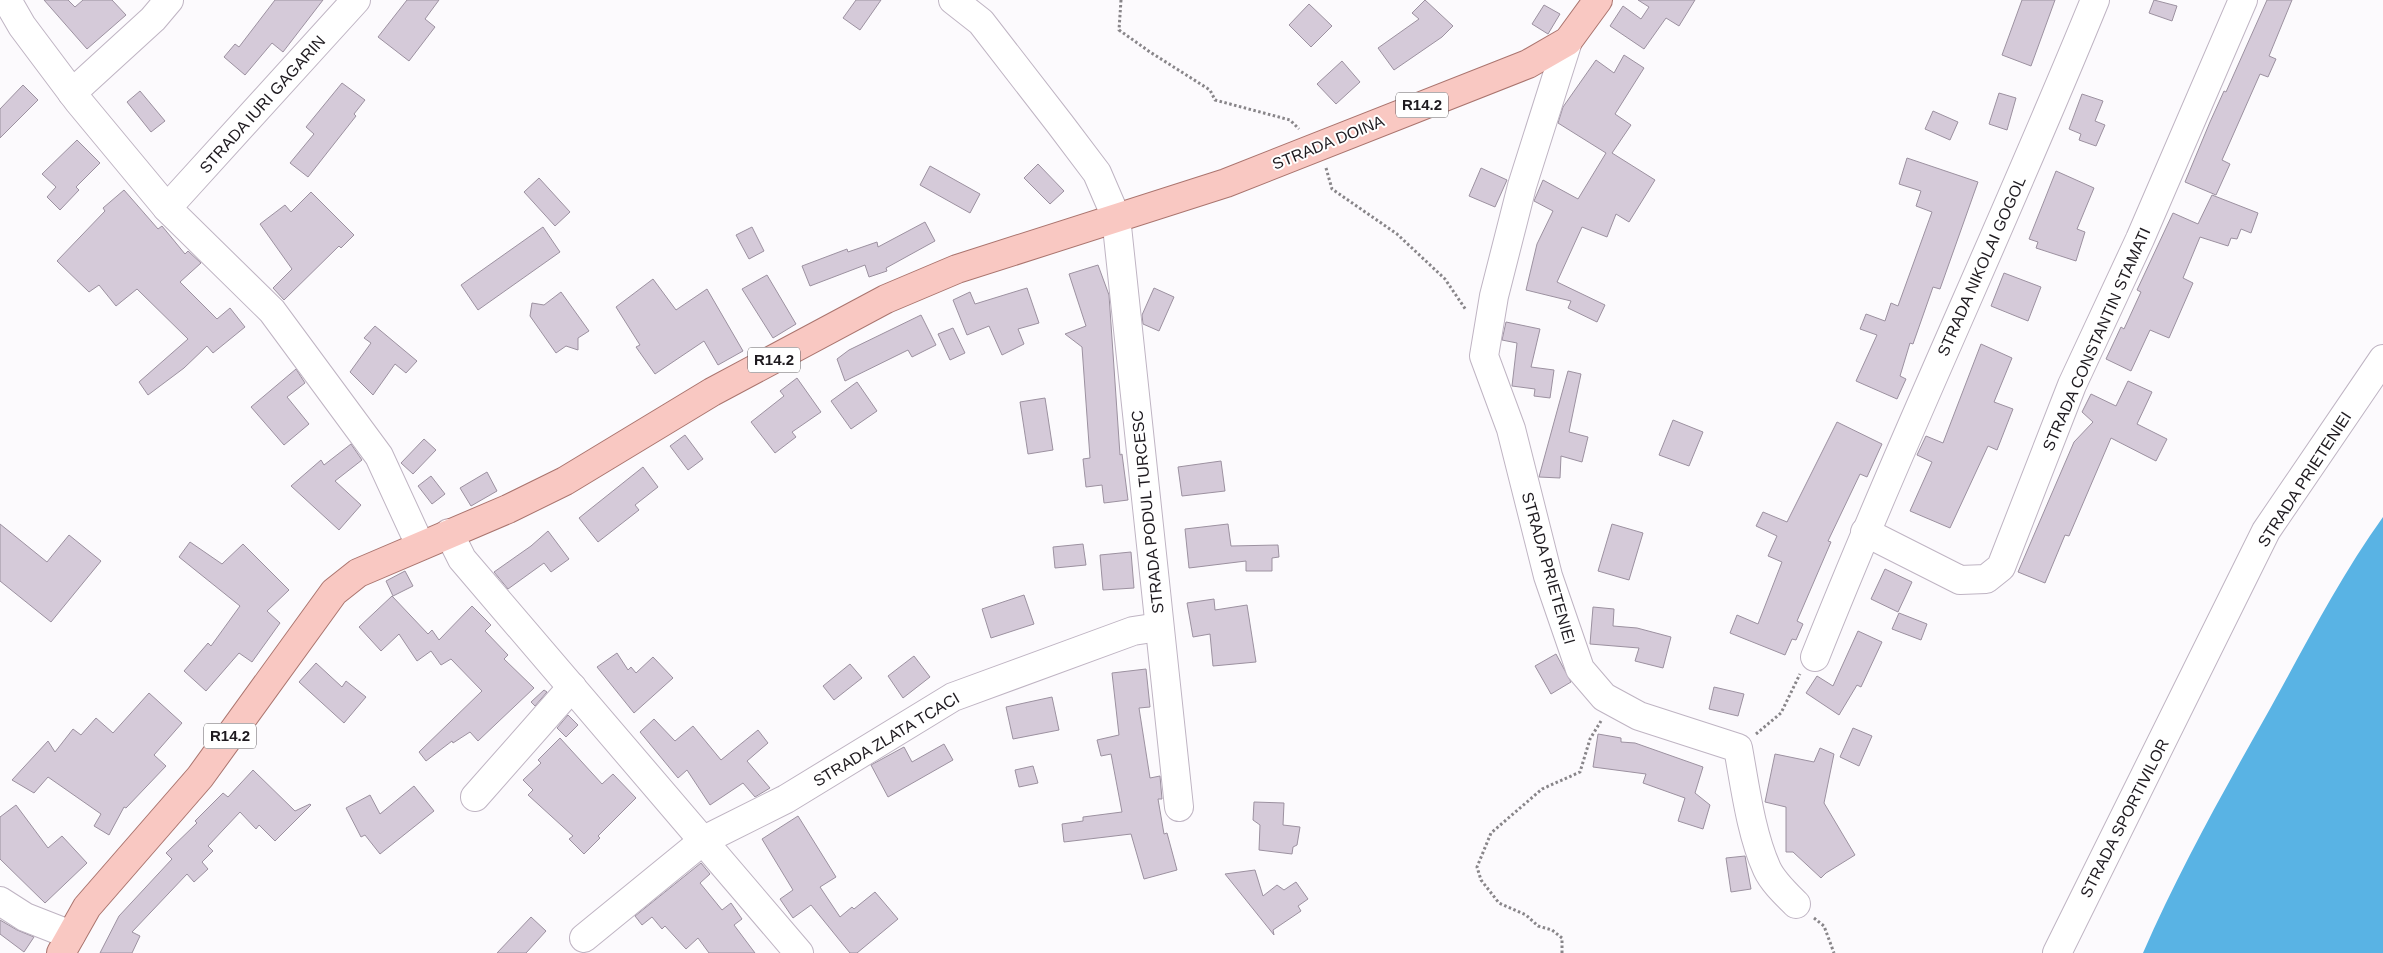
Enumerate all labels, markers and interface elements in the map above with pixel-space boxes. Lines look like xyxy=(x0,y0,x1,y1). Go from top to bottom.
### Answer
street label: STRADA IURI GAGARIN xyxy=(196,32,328,176)
road number: R14.2 xyxy=(1396,92,1448,118)
street label: STRADA DOINA xyxy=(1270,112,1387,173)
street label: STRADA NIKOLAI GOGOL xyxy=(1934,174,2029,359)
street label: STRADA CONSTANTIN STAMATI xyxy=(2039,225,2154,454)
road number: R14.2 xyxy=(748,348,800,372)
street label: STRADA PODUL TURCESC xyxy=(1128,409,1167,615)
street label: STRADA PRIETENIEI xyxy=(2254,409,2354,550)
street label: STRADA PRIETENIEI xyxy=(1519,490,1578,646)
street label: STRADA ZLATA TCACI xyxy=(810,689,962,790)
road number: R14.2 xyxy=(204,724,256,748)
street label: STRADA SPORTIVILOR xyxy=(2077,736,2172,900)

